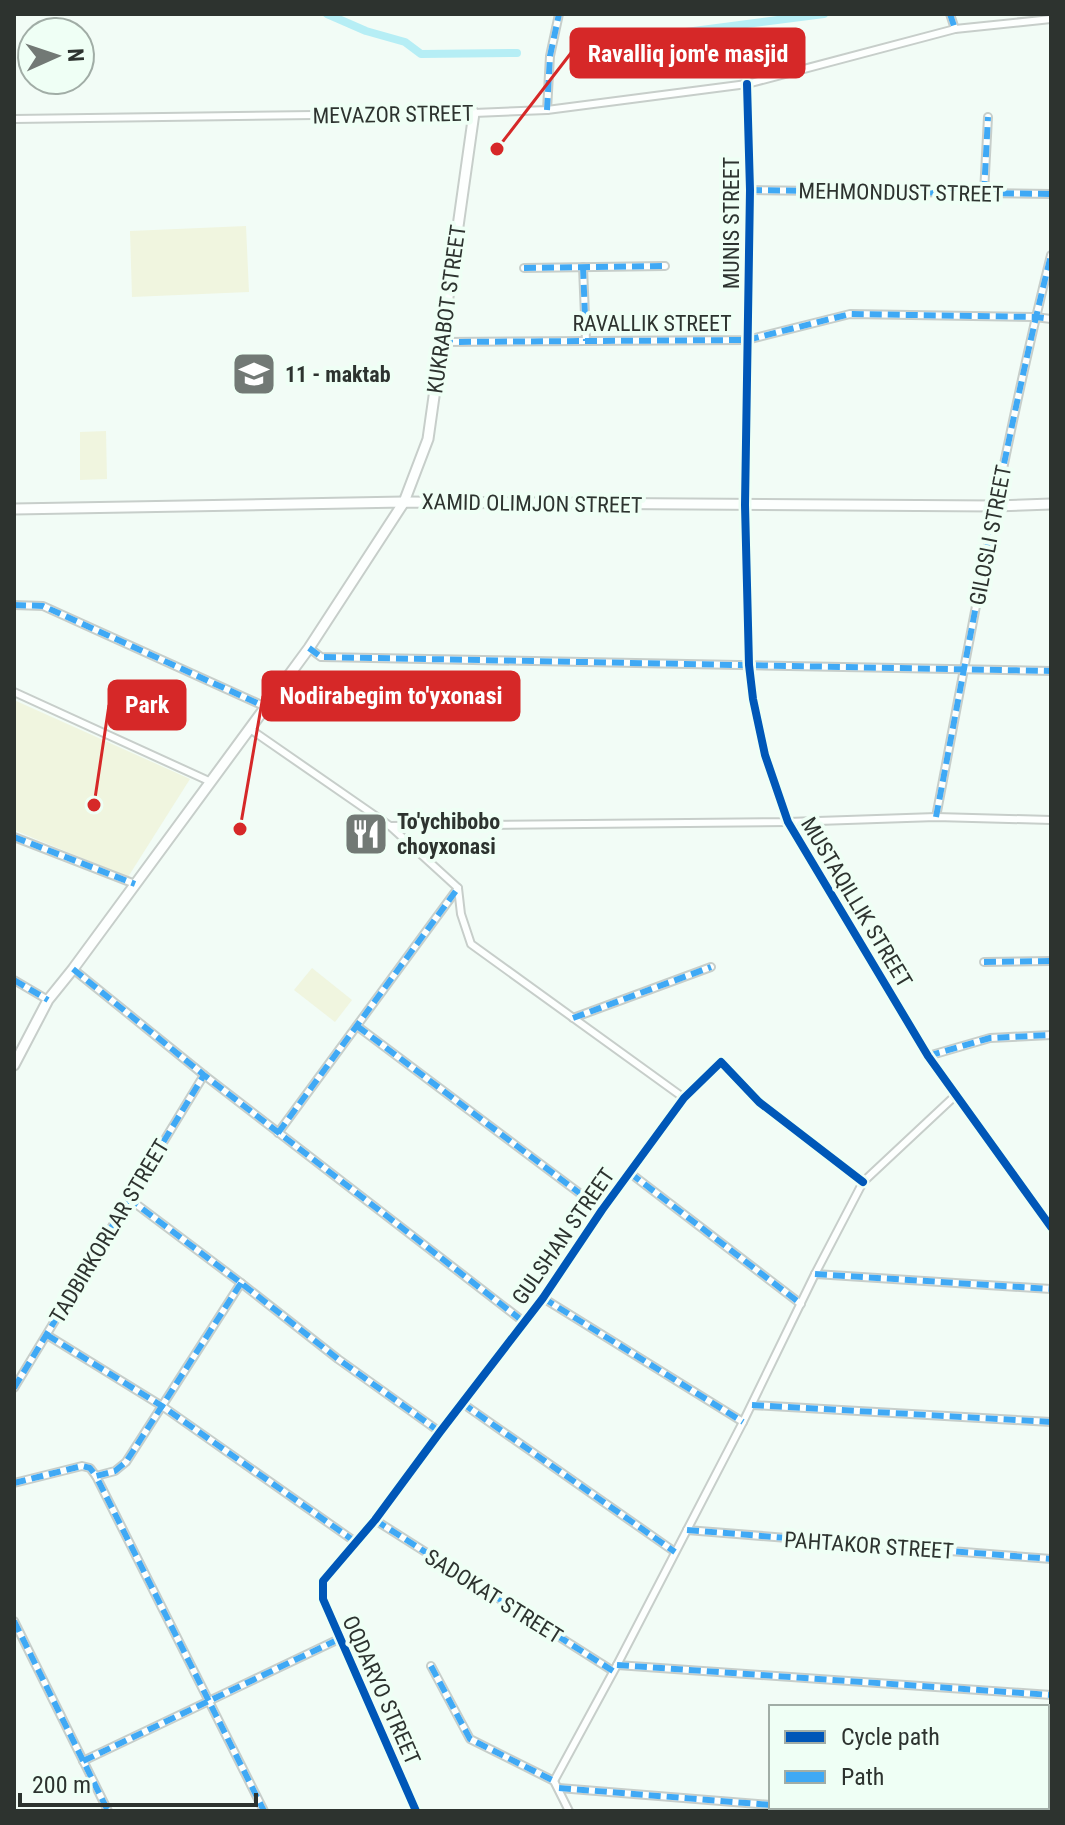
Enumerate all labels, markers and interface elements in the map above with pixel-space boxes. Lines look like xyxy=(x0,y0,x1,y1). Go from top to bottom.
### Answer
north arrow xyxy=(16,16,96,96)
callout: Ravalliq jom'e masjid xyxy=(571,29,804,77)
text: Ravalliq jom'e masjid xyxy=(588,40,788,68)
text: N xyxy=(63,48,88,62)
street label: MEVAZOR STREET xyxy=(312,101,474,128)
street label: MUNIS STREET xyxy=(719,157,744,289)
street label: MEHMONDUST STREET xyxy=(798,178,1004,207)
street label: KUKRABOT STREET xyxy=(422,223,471,395)
street label: RAVALLIK STREET xyxy=(572,311,732,336)
school or university icon: 11 - maktab xyxy=(230,350,278,398)
place label: 11 - maktab xyxy=(285,362,391,387)
street label: GILOSLI STREET xyxy=(965,463,1016,607)
street label: XAMID OLIMJON STREET xyxy=(421,489,643,518)
callout: Nodirabegim to'yxonasi xyxy=(263,672,519,720)
callout: Park xyxy=(109,681,185,729)
text: Nodirabegim to'yxonasi xyxy=(279,682,503,710)
text: Park xyxy=(125,691,170,719)
place label: To'ychibobo choyxonasi xyxy=(397,809,500,859)
restaurant icon: To'ychibobo choyxonasi xyxy=(342,810,390,858)
street label: MUSTAQILLIK STREET xyxy=(796,813,917,992)
street label: TADBIRKORLAR STREET xyxy=(45,1135,174,1328)
street label: GULSHAN STREET xyxy=(507,1163,620,1309)
street label: PAHTAKOR STREET xyxy=(783,1527,954,1564)
street label: SADOKAT STREET xyxy=(420,1544,567,1649)
street label: OQDARYO STREET xyxy=(338,1612,426,1768)
legend xyxy=(769,1705,1049,1809)
text: Cycle path xyxy=(841,1723,940,1751)
scale bar xyxy=(20,1757,256,1807)
text: Path xyxy=(841,1763,884,1791)
text: 200 m xyxy=(32,1771,91,1799)

